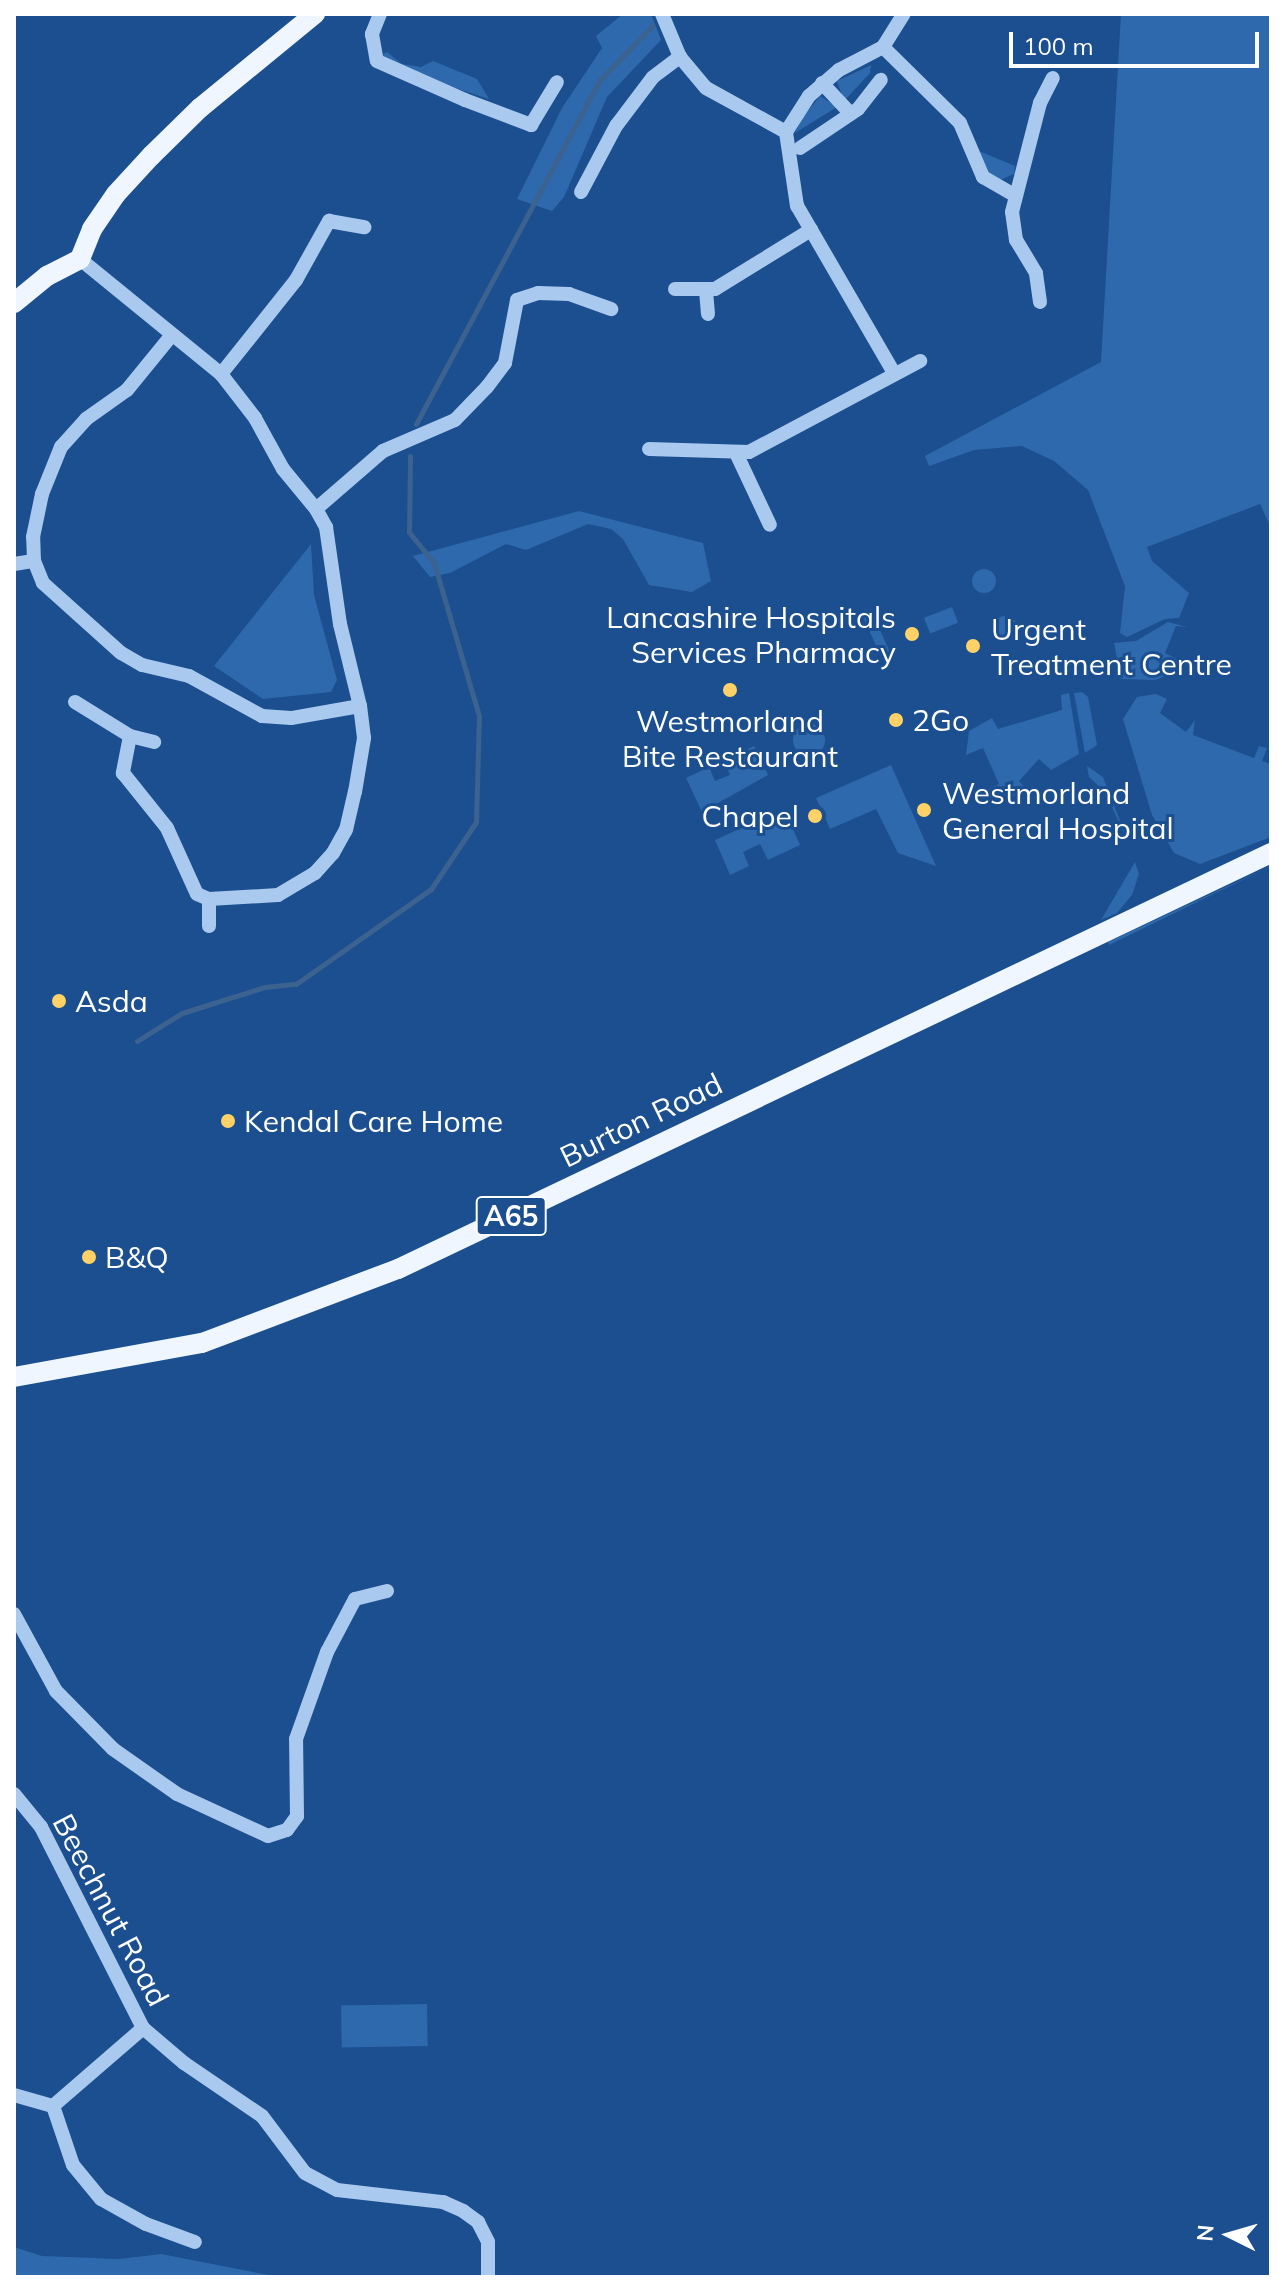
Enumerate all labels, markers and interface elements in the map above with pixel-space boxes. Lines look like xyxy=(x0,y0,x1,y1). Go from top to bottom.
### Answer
scale bar xyxy=(1013,16,1263,66)
text: 100 m xyxy=(1023,31,1094,61)
place label: Lancashire Hospitals Services Pharmacy xyxy=(606,599,896,670)
place label: Urgent Treatment Centre xyxy=(991,611,1232,682)
marker: Lancashire Hospitals Services Pharmacy xyxy=(903,625,921,643)
marker: Urgent Treatment Centre xyxy=(962,635,984,657)
marker: Westmorland Bite Restaurant xyxy=(721,681,739,699)
place label: 2Go xyxy=(912,702,969,738)
place label: Westmorland Bite Restaurant xyxy=(622,703,838,774)
marker: 2Go xyxy=(887,711,905,729)
place label: Westmorland General Hospital xyxy=(942,775,1174,846)
place label: Chapel xyxy=(701,798,799,834)
marker: Westmorland General Hospital xyxy=(913,799,935,821)
marker: Chapel xyxy=(806,807,824,825)
place label: Asda xyxy=(75,983,148,1019)
marker: Asda xyxy=(50,992,68,1010)
street label: Burton Road xyxy=(554,1065,728,1175)
place label: Kendal Care Home xyxy=(244,1103,503,1139)
marker: Kendal Care Home xyxy=(219,1112,237,1130)
road number: A65 xyxy=(475,1192,547,1240)
place label: B&Q xyxy=(105,1239,169,1275)
marker: B&Q xyxy=(80,1248,98,1266)
street label: Beechnut Road xyxy=(45,1808,177,2012)
north arrow xyxy=(1189,2195,1269,2275)
text: N xyxy=(1190,2223,1220,2242)

